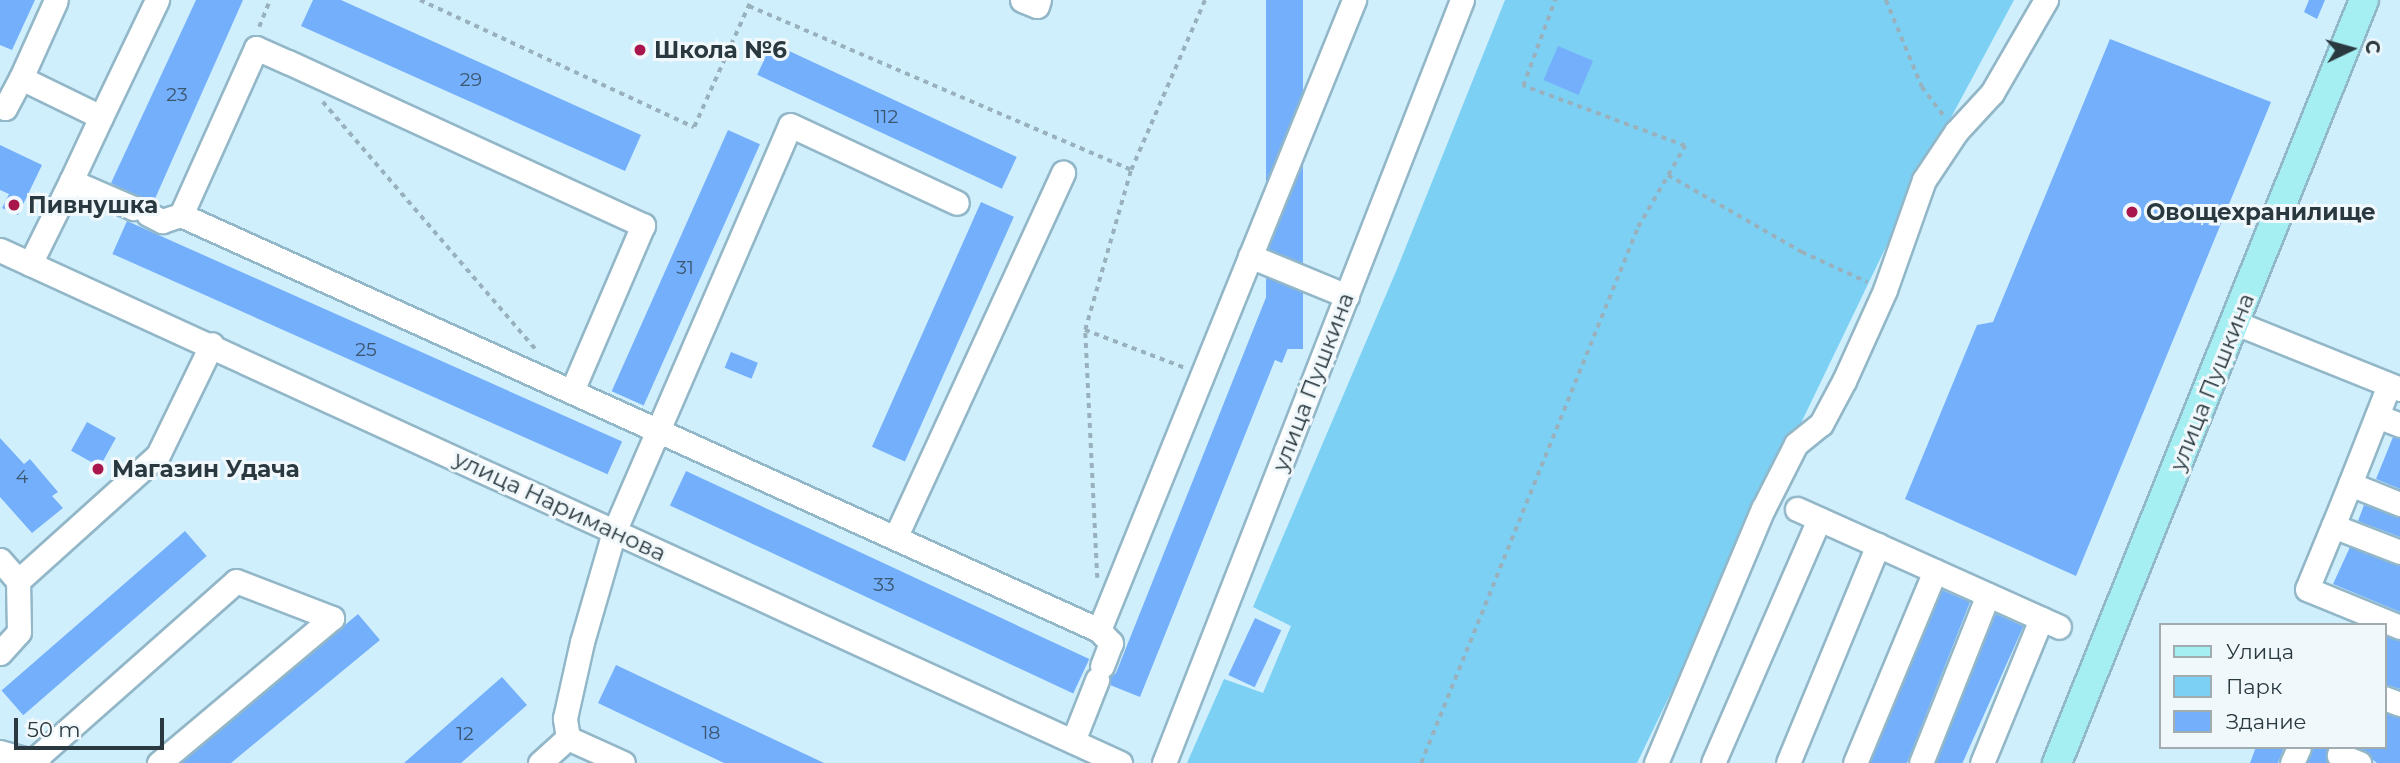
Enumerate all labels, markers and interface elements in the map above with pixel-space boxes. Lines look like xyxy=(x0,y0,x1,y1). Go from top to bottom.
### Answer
north arrow xyxy=(2316,14,2386,84)
place label: Школа №6 xyxy=(654,36,787,64)
text: С xyxy=(2360,39,2384,55)
marker: Школа №6 xyxy=(632,42,648,58)
house number: 29 xyxy=(460,69,482,91)
house number: 23 xyxy=(166,84,188,106)
house number: 112 xyxy=(874,106,898,128)
place label: Пивнушка xyxy=(28,191,158,219)
marker: Пивнушка xyxy=(6,197,22,213)
place label: Овощехранилище xyxy=(2146,198,2376,226)
marker: Овощехранилище xyxy=(2124,204,2140,220)
house number: 31 xyxy=(676,257,694,279)
street label: улица Пушкина xyxy=(1266,289,1360,475)
street label: улица Пушкина xyxy=(2164,289,2260,475)
house number: 25 xyxy=(355,339,377,361)
street label: улица Нариманова xyxy=(450,445,670,567)
place label: Магазин Удача xyxy=(112,455,300,483)
marker: Магазин Удача xyxy=(90,461,106,477)
house number: 4 xyxy=(16,466,28,488)
house number: 33 xyxy=(873,574,895,596)
legend xyxy=(2158,623,2386,749)
text: Улица xyxy=(2226,639,2294,664)
text: Парк xyxy=(2226,674,2282,699)
scale bar xyxy=(18,704,168,748)
text: Здание xyxy=(2226,709,2307,734)
text: 50 m xyxy=(27,717,81,742)
house number: 18 xyxy=(702,722,720,744)
house number: 12 xyxy=(456,723,474,745)

